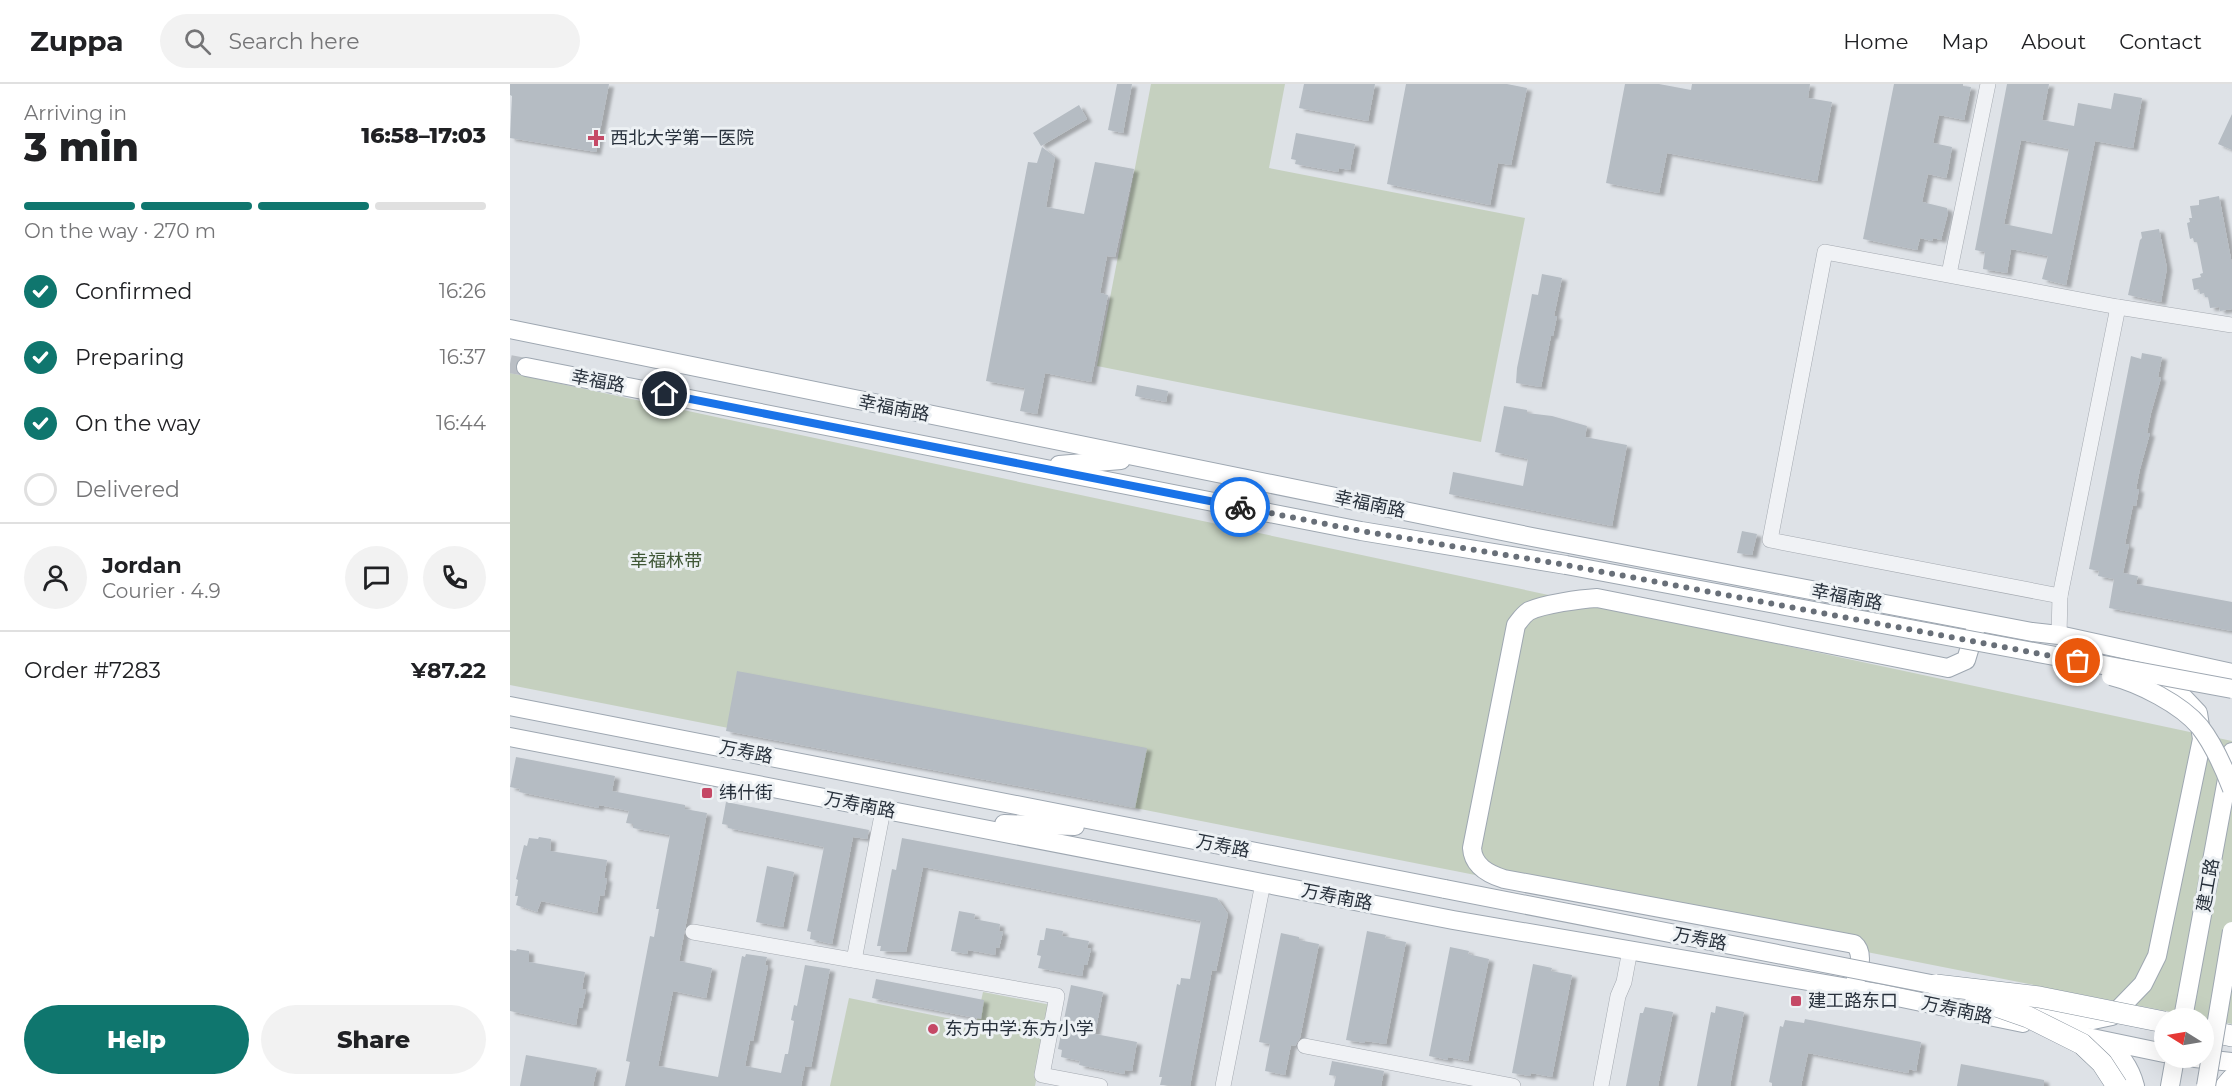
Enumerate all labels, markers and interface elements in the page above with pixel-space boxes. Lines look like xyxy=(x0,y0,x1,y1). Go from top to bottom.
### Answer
search box xyxy=(160,14,580,68)
text: Zuppa xyxy=(30,24,124,58)
icon: search xyxy=(181,25,214,58)
text: Search here xyxy=(229,28,359,55)
text: Home xyxy=(1843,29,1908,54)
text: Map xyxy=(1941,29,1988,54)
text: About xyxy=(2021,29,2086,54)
text: Contact xyxy=(2119,29,2202,54)
text: Arriving in xyxy=(24,101,127,125)
text: 16:58–17:03 xyxy=(361,122,486,149)
text: 3 min xyxy=(24,123,139,171)
place label: 西北大学第一医院 xyxy=(610,127,754,149)
marker: 西北大学第一医院 xyxy=(587,129,605,147)
text: On the way · 270 m xyxy=(24,219,216,243)
icon: check xyxy=(24,275,57,308)
text: Confirmed xyxy=(75,278,192,305)
text: 16:26 xyxy=(439,279,486,303)
icon: check xyxy=(24,341,57,374)
text: Preparing xyxy=(75,344,184,371)
text: 16:37 xyxy=(440,345,486,369)
street label: 幸福路 xyxy=(569,365,627,397)
pin xyxy=(639,368,690,419)
icon: home xyxy=(648,377,681,410)
street label: 幸福南路 xyxy=(857,390,931,426)
icon: check xyxy=(24,407,57,440)
text: On the way xyxy=(75,410,200,437)
text: 16:44 xyxy=(436,411,486,435)
text: Delivered xyxy=(75,476,180,503)
courier xyxy=(1210,477,1270,537)
street label: 幸福南路 xyxy=(1332,486,1408,522)
icon: bike xyxy=(1224,491,1257,524)
button: person xyxy=(24,546,87,609)
button: chat xyxy=(345,546,408,609)
button: phone xyxy=(423,546,486,609)
park label: 幸福林带 xyxy=(630,550,702,572)
text: Jordan xyxy=(102,552,182,579)
text: Courier · 4.9 xyxy=(102,579,221,603)
street label: 幸福南路 xyxy=(1810,579,1884,615)
pin xyxy=(2052,635,2103,686)
icon: bag xyxy=(2061,644,2094,677)
text: Order #7283 xyxy=(24,657,161,684)
text: ¥87.22 xyxy=(411,657,486,684)
street label: 万寿路 xyxy=(717,736,775,768)
place label: 纬什街 xyxy=(719,782,773,804)
marker: 纬什街 xyxy=(700,786,714,800)
street label: 万寿南路 xyxy=(823,787,897,823)
street label: 万寿路 xyxy=(1194,830,1252,862)
street label: 建工路 xyxy=(2192,857,2224,913)
street label: 万寿南路 xyxy=(1300,879,1374,915)
street label: 万寿路 xyxy=(1671,923,1729,955)
place label: 建工路东口 xyxy=(1808,990,1898,1012)
street label: 万寿南路 xyxy=(1919,992,1995,1028)
marker: 建工路东口 xyxy=(1789,994,1803,1008)
button: Help xyxy=(24,1005,249,1074)
button: Share xyxy=(261,1005,486,1074)
north arrow xyxy=(2154,1008,2214,1068)
map controls xyxy=(2154,1008,2214,1068)
place label: 东方中学·东方小学 xyxy=(945,1018,1094,1040)
marker: 东方中学·东方小学 xyxy=(926,1022,940,1036)

